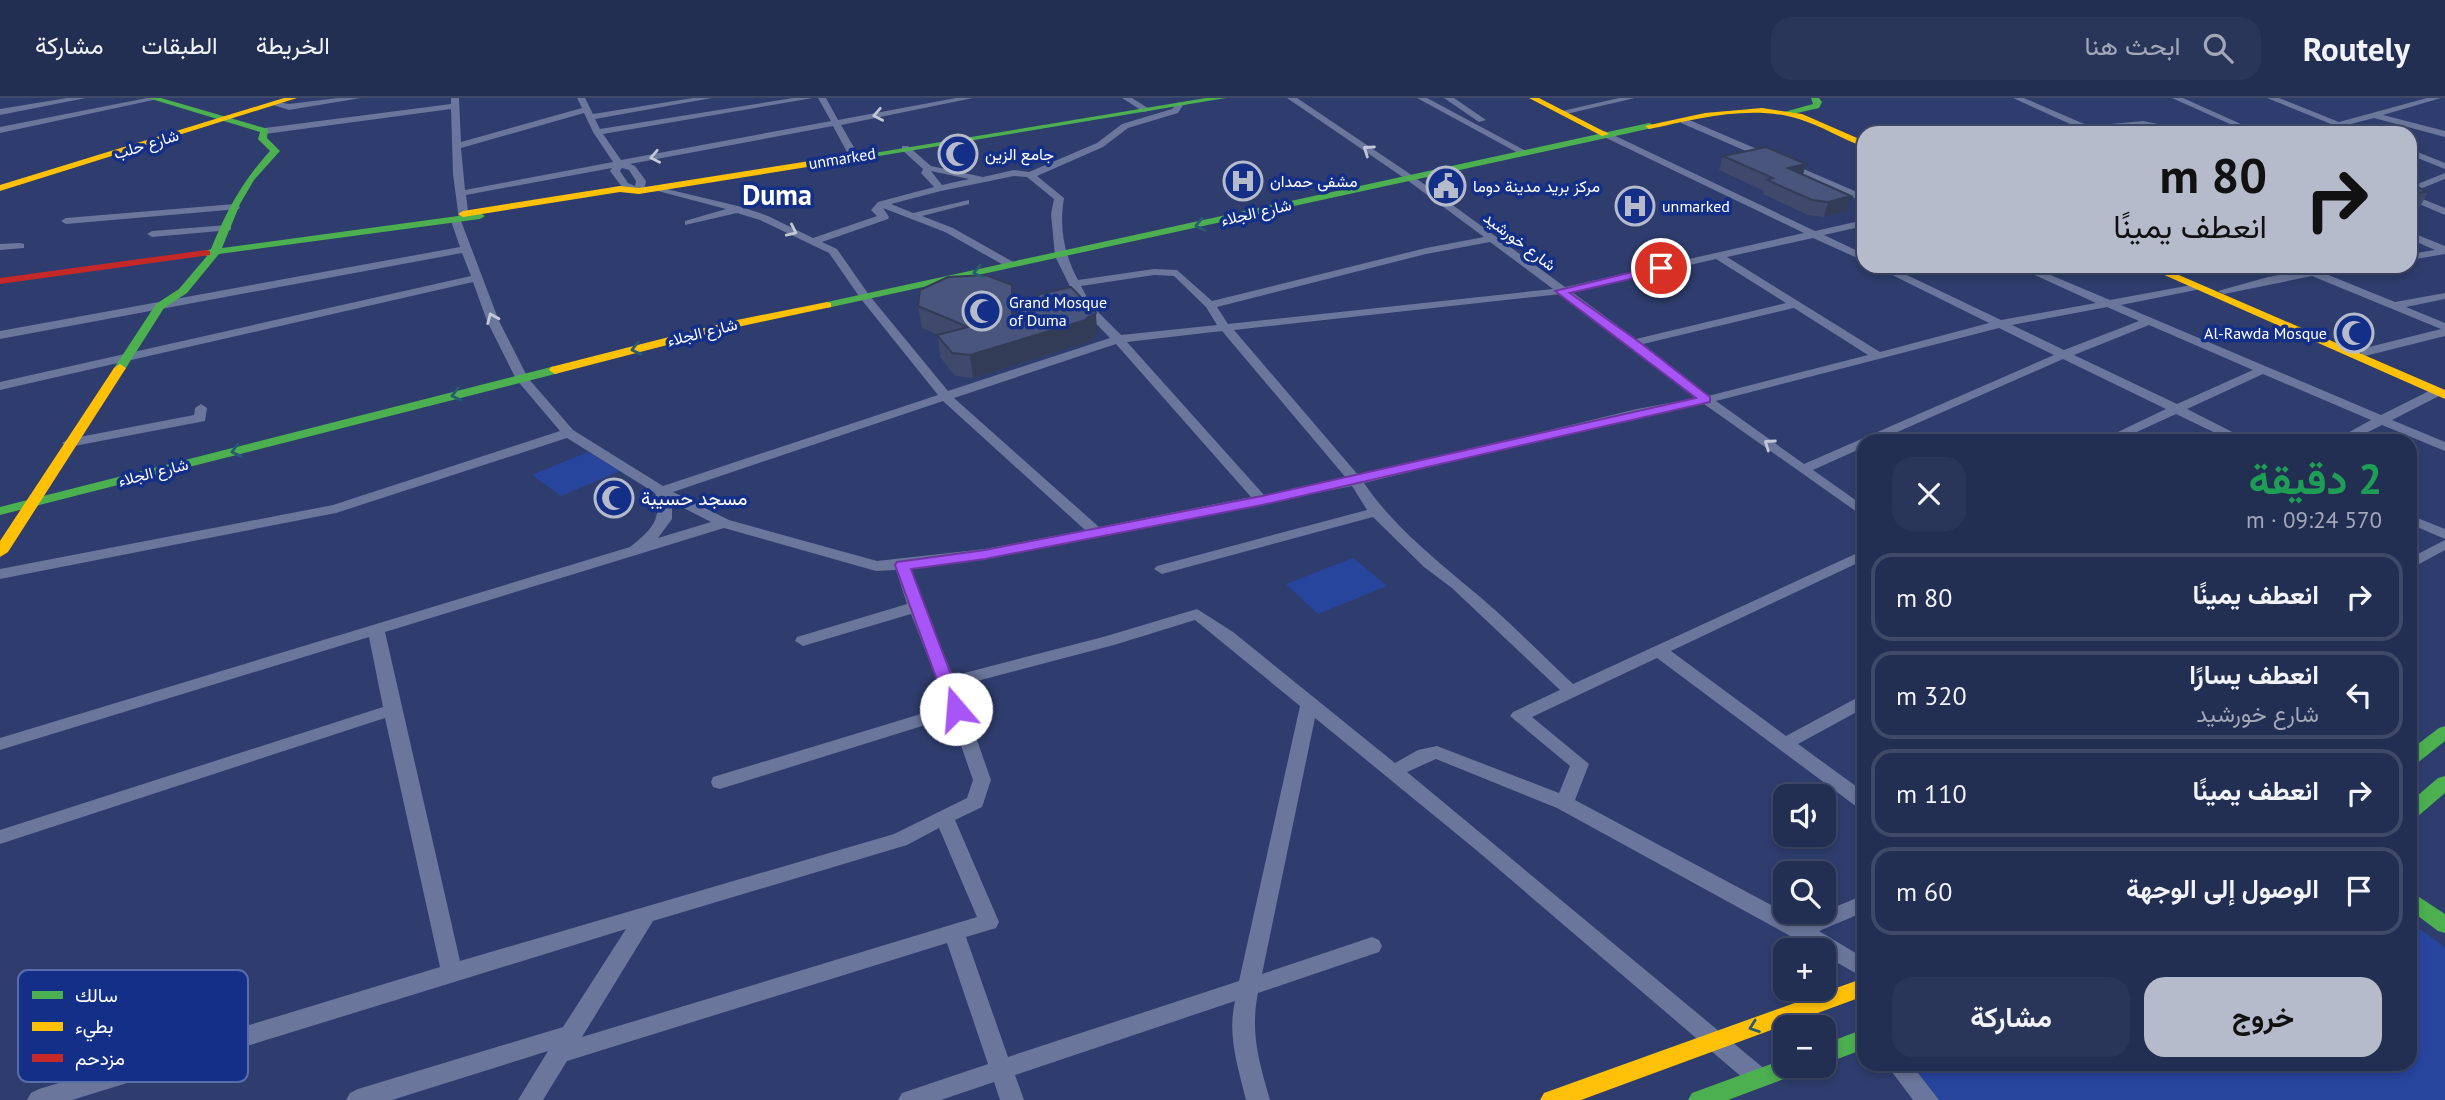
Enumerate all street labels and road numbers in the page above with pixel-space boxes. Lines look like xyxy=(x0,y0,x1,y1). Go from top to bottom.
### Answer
street label: شارع حلب xyxy=(111,125,182,165)
street label: unmarked xyxy=(807,143,877,173)
street label: شارع الجلاء xyxy=(1219,194,1294,232)
street label: شارع خورشيد xyxy=(1479,207,1560,276)
street label: شارع الجلاء xyxy=(665,314,740,352)
street label: شارع الجلاء xyxy=(116,454,191,492)

